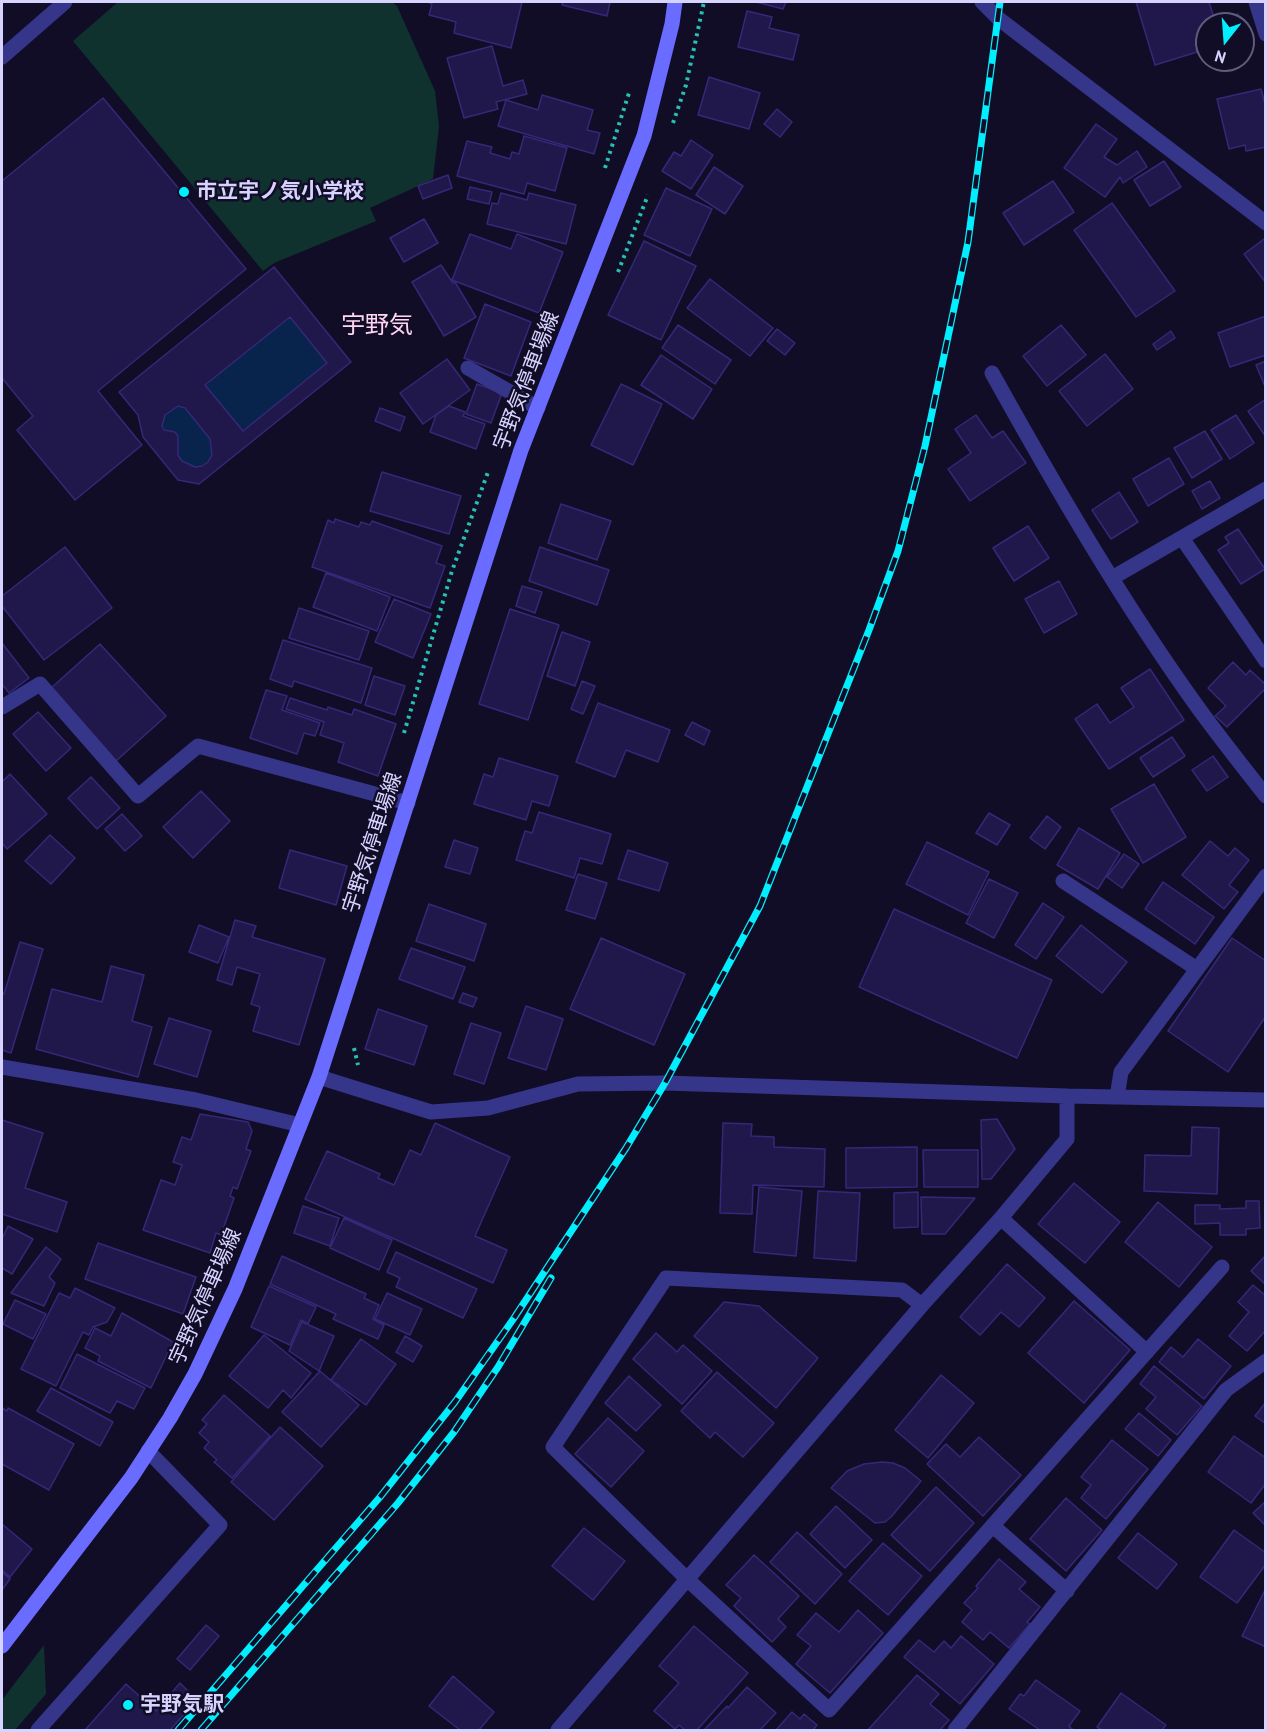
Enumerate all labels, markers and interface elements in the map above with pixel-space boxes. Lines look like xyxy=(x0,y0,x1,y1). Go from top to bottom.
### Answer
north arrow xyxy=(1195,12,1255,72)
text: N xyxy=(1212,46,1228,68)
place label: 市立宇ノ気小学校 xyxy=(196,179,364,205)
marker: 市立宇ノ気小学校 xyxy=(177,185,191,199)
street label: 宇野気停車場線 xyxy=(489,308,565,454)
district label: 宇野気 xyxy=(341,312,413,340)
street label: 宇野気停車場線 xyxy=(338,769,408,917)
street label: 宇野気停車場線 xyxy=(165,1225,247,1369)
place label: 宇野気駅 xyxy=(140,1692,224,1718)
marker: 宇野気駅 xyxy=(121,1698,135,1712)

